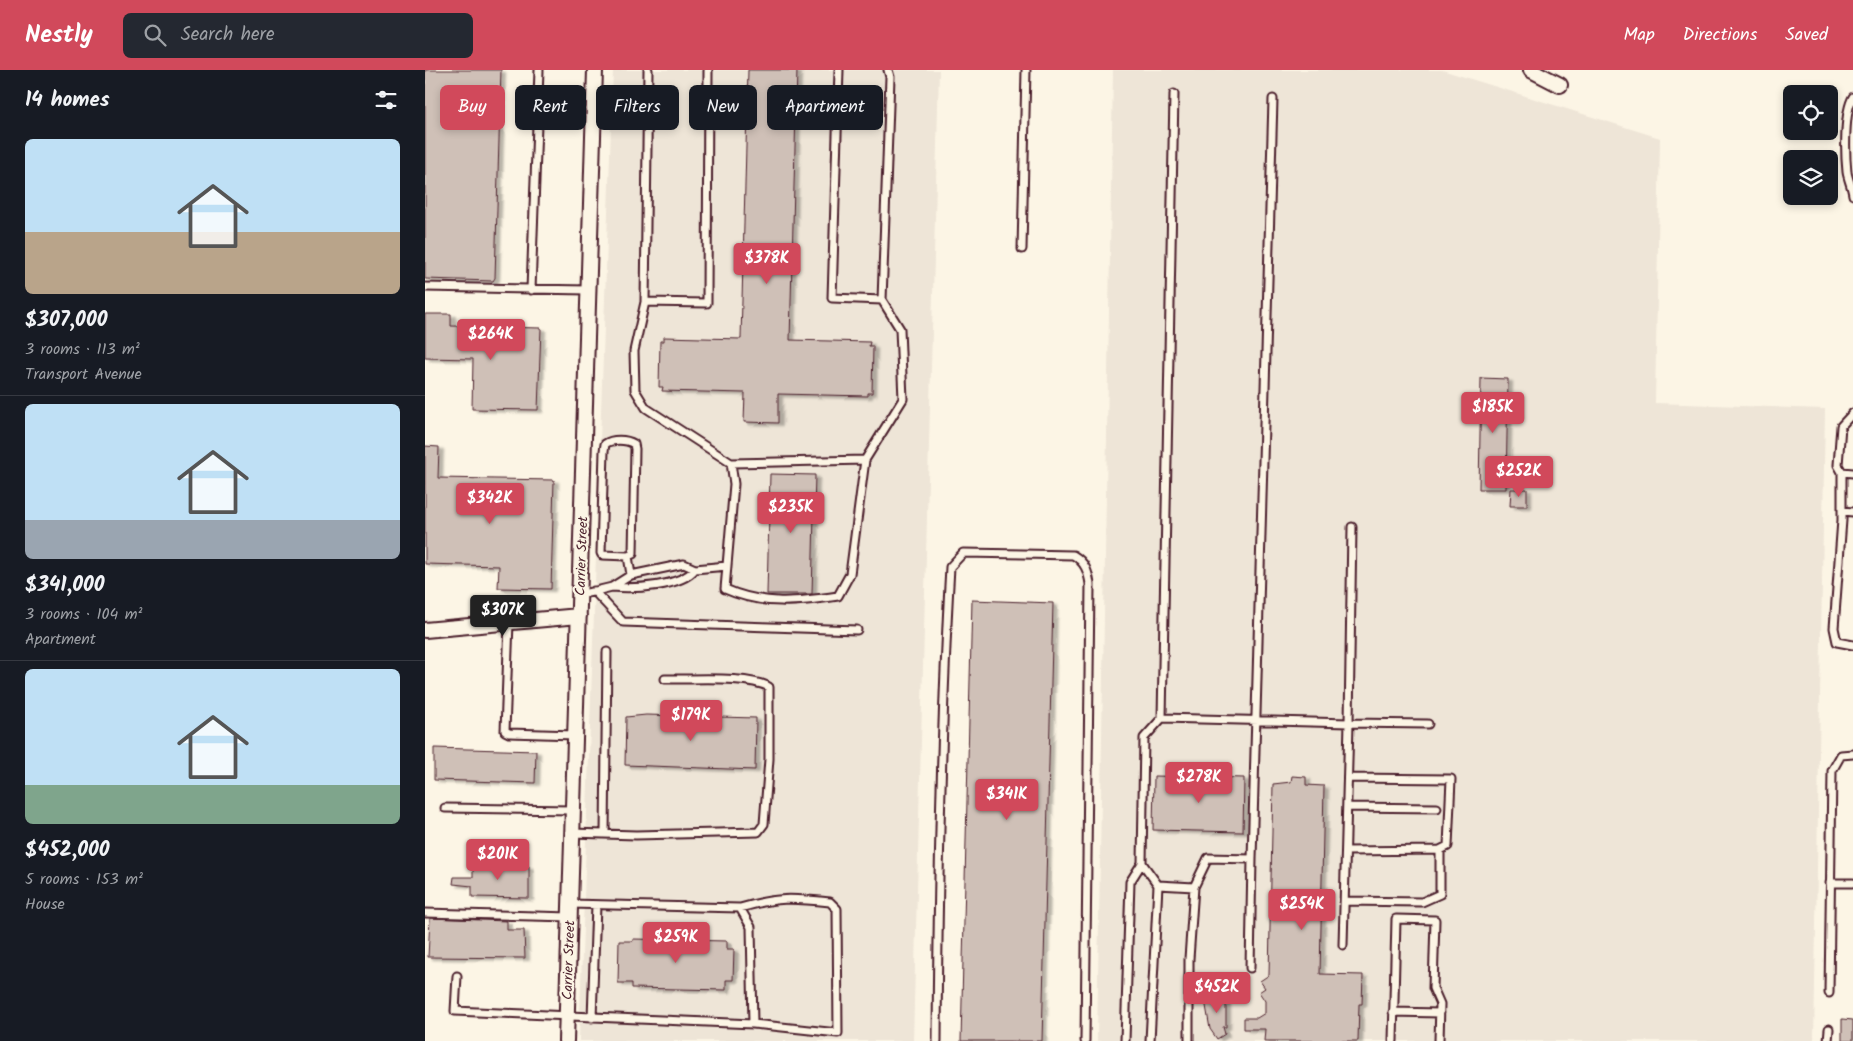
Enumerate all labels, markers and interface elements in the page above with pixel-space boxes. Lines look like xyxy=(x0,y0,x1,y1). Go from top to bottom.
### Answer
search box xyxy=(123,13,473,58)
text: Nestly xyxy=(25,16,93,55)
text: Search here xyxy=(181,20,274,50)
icon: search xyxy=(141,21,169,49)
text: Map xyxy=(1623,21,1655,50)
text: Directions xyxy=(1683,21,1757,50)
text: Saved xyxy=(1785,21,1828,50)
text: 14 homes xyxy=(25,84,110,117)
chip: Buy xyxy=(440,85,505,130)
chip: Rent xyxy=(515,85,586,130)
chip: Filters xyxy=(596,85,679,130)
chip: New xyxy=(689,85,757,130)
chip: Apartment xyxy=(767,85,883,130)
map controls xyxy=(1783,85,1838,205)
button: locate xyxy=(1783,85,1838,140)
icon: filters xyxy=(372,86,400,114)
button: layers xyxy=(1783,150,1838,205)
icon: home xyxy=(168,171,258,261)
pin: $378K xyxy=(732,242,802,285)
text: $378K xyxy=(745,246,789,271)
text: $307,000 xyxy=(25,304,107,337)
pin: $264K xyxy=(456,318,526,361)
text: $264K xyxy=(468,322,514,347)
text: 3 rooms · 113 m² xyxy=(25,337,140,362)
text: Transport Avenue xyxy=(25,362,142,387)
pin: $185K xyxy=(1458,392,1528,434)
text: $185K xyxy=(1472,395,1514,420)
icon: home xyxy=(168,437,258,527)
pin: $252K xyxy=(1484,456,1554,498)
text: $252K xyxy=(1496,459,1542,484)
pin: $342K xyxy=(455,482,525,525)
text: $342K xyxy=(467,486,513,511)
pin: $235K xyxy=(756,492,826,534)
text: $235K xyxy=(768,495,814,520)
street label: Carrier Street xyxy=(570,515,594,596)
text: $341,000 xyxy=(25,569,105,602)
pin: $307K xyxy=(468,594,538,637)
text: $307K xyxy=(481,598,525,623)
text: 3 rooms · 104 m² xyxy=(25,602,142,627)
text: Apartment xyxy=(25,627,96,652)
pin: $179K xyxy=(656,700,726,742)
icon: home xyxy=(168,702,258,792)
text: $179K xyxy=(671,703,711,728)
pin: $278K xyxy=(1164,762,1234,804)
text: $278K xyxy=(1176,765,1222,790)
pin: $341K xyxy=(972,778,1042,821)
text: $341K xyxy=(986,782,1028,807)
text: $452,000 xyxy=(25,834,110,867)
pin: $201K xyxy=(463,838,533,881)
text: $201K xyxy=(477,842,519,867)
text: 5 rooms · 153 m² xyxy=(25,867,143,892)
pin: $254K xyxy=(1267,888,1337,931)
text: House xyxy=(25,892,65,917)
text: $254K xyxy=(1279,892,1325,917)
street label: Carrier Street xyxy=(557,919,581,1000)
pin: $259K xyxy=(641,922,711,964)
text: $259K xyxy=(654,925,698,950)
pin: $452K xyxy=(1182,972,1252,1014)
text: $452K xyxy=(1194,975,1240,1000)

